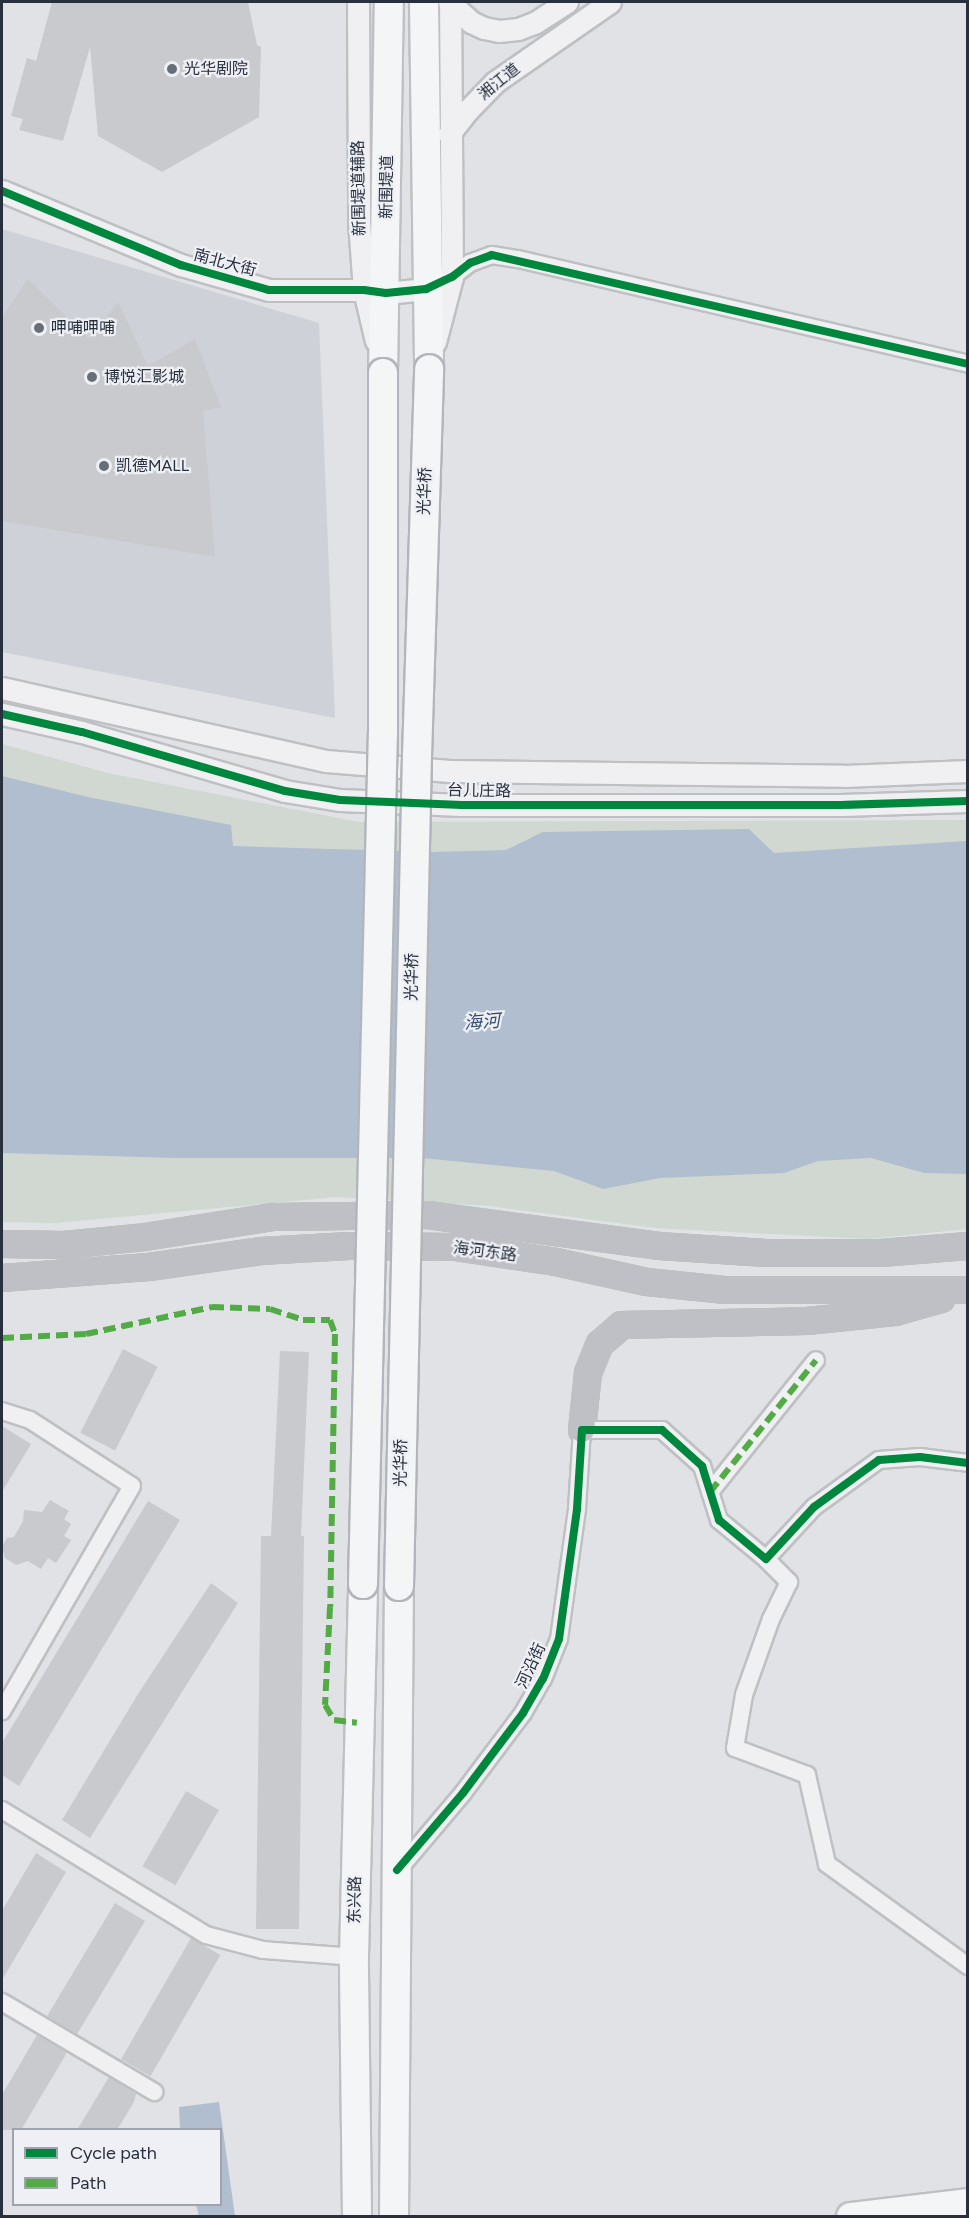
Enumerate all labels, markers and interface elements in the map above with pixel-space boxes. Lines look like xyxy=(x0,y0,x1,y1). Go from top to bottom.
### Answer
place label: 光华剧院 xyxy=(184,59,248,79)
street label: 湘江道 xyxy=(474,59,524,105)
marker: 光华剧院 xyxy=(165,62,179,76)
street label: 新围堤道辅路 xyxy=(349,140,369,236)
street label: 新围堤道 xyxy=(377,155,397,219)
street label: 南北大街 xyxy=(192,245,258,281)
place label: 呷哺呷哺 xyxy=(51,318,115,338)
marker: 呷哺呷哺 xyxy=(32,321,46,335)
place label: 博悦汇影城 xyxy=(104,367,184,387)
marker: 博悦汇影城 xyxy=(85,370,99,384)
place label: 凯德MALL xyxy=(116,456,189,476)
marker: 凯德MALL xyxy=(97,459,111,473)
street label: 光华桥 xyxy=(415,467,435,515)
street label: 台儿庄路 xyxy=(447,781,511,801)
street label: 光华桥 xyxy=(402,953,422,1001)
water label: 海河 xyxy=(463,1010,501,1034)
street label: 海河东路 xyxy=(452,1239,518,1265)
street label: 光华桥 xyxy=(391,1439,411,1487)
street label: 河沿街 xyxy=(512,1640,550,1692)
street label: 东兴路 xyxy=(345,1876,365,1924)
legend xyxy=(12,2128,222,2206)
text: Cycle path xyxy=(70,2142,157,2164)
text: Path xyxy=(70,2172,106,2194)

